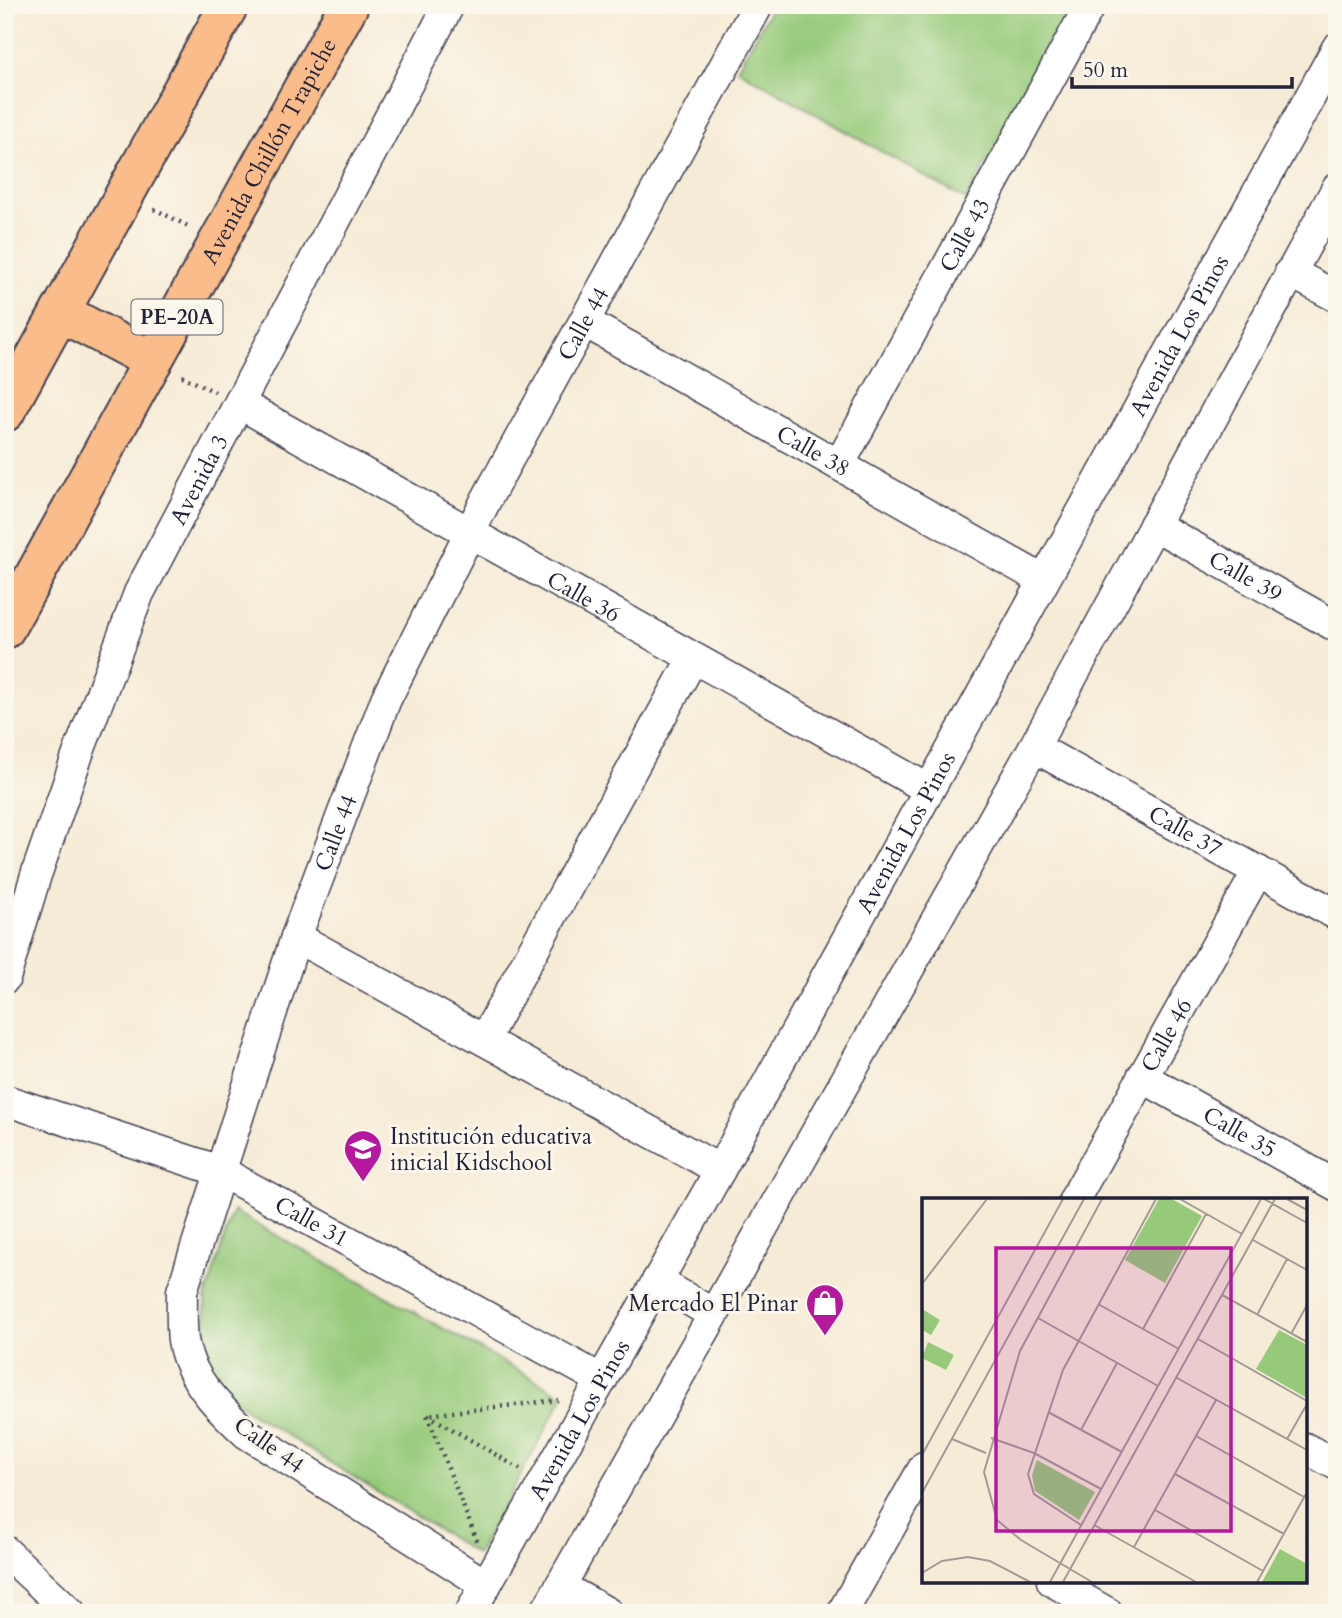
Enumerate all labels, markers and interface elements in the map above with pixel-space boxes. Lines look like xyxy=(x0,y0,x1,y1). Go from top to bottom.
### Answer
street label: Avenida Chillón Trapiche xyxy=(194,32,343,270)
scale bar xyxy=(1072,46,1293,90)
text: 50 m xyxy=(1083,56,1128,85)
street label: Calle 43 xyxy=(932,193,997,277)
street label: Avenida Los Pinos xyxy=(1122,249,1236,422)
street label: Calle 44 xyxy=(550,281,616,366)
road number: PE-20A xyxy=(132,300,222,334)
street label: Calle 38 xyxy=(771,418,855,484)
street label: Avenida 3 xyxy=(162,429,235,530)
street label: Calle 39 xyxy=(1203,543,1288,609)
street label: Calle 36 xyxy=(542,563,626,629)
street label: Avenida Los Pinos xyxy=(849,746,963,919)
street label: Calle 44 xyxy=(307,790,364,875)
street label: Calle 37 xyxy=(1143,798,1228,864)
street label: Calle 46 xyxy=(1133,993,1199,1077)
street label: Calle 35 xyxy=(1198,1099,1282,1165)
place label: Institución educativa inicial Kidschool xyxy=(390,1121,592,1178)
school or university icon: Institución educativa inicial Kidschool xyxy=(342,1128,384,1183)
street label: Calle 31 xyxy=(269,1189,354,1254)
inset map xyxy=(922,1198,1307,1583)
shop icon: Mercado El Pinar xyxy=(804,1282,846,1337)
place label: Mercado El Pinar xyxy=(629,1288,799,1319)
street label: Avenida Los Pinos xyxy=(521,1334,637,1506)
street label: Calle 44 xyxy=(228,1410,311,1481)

